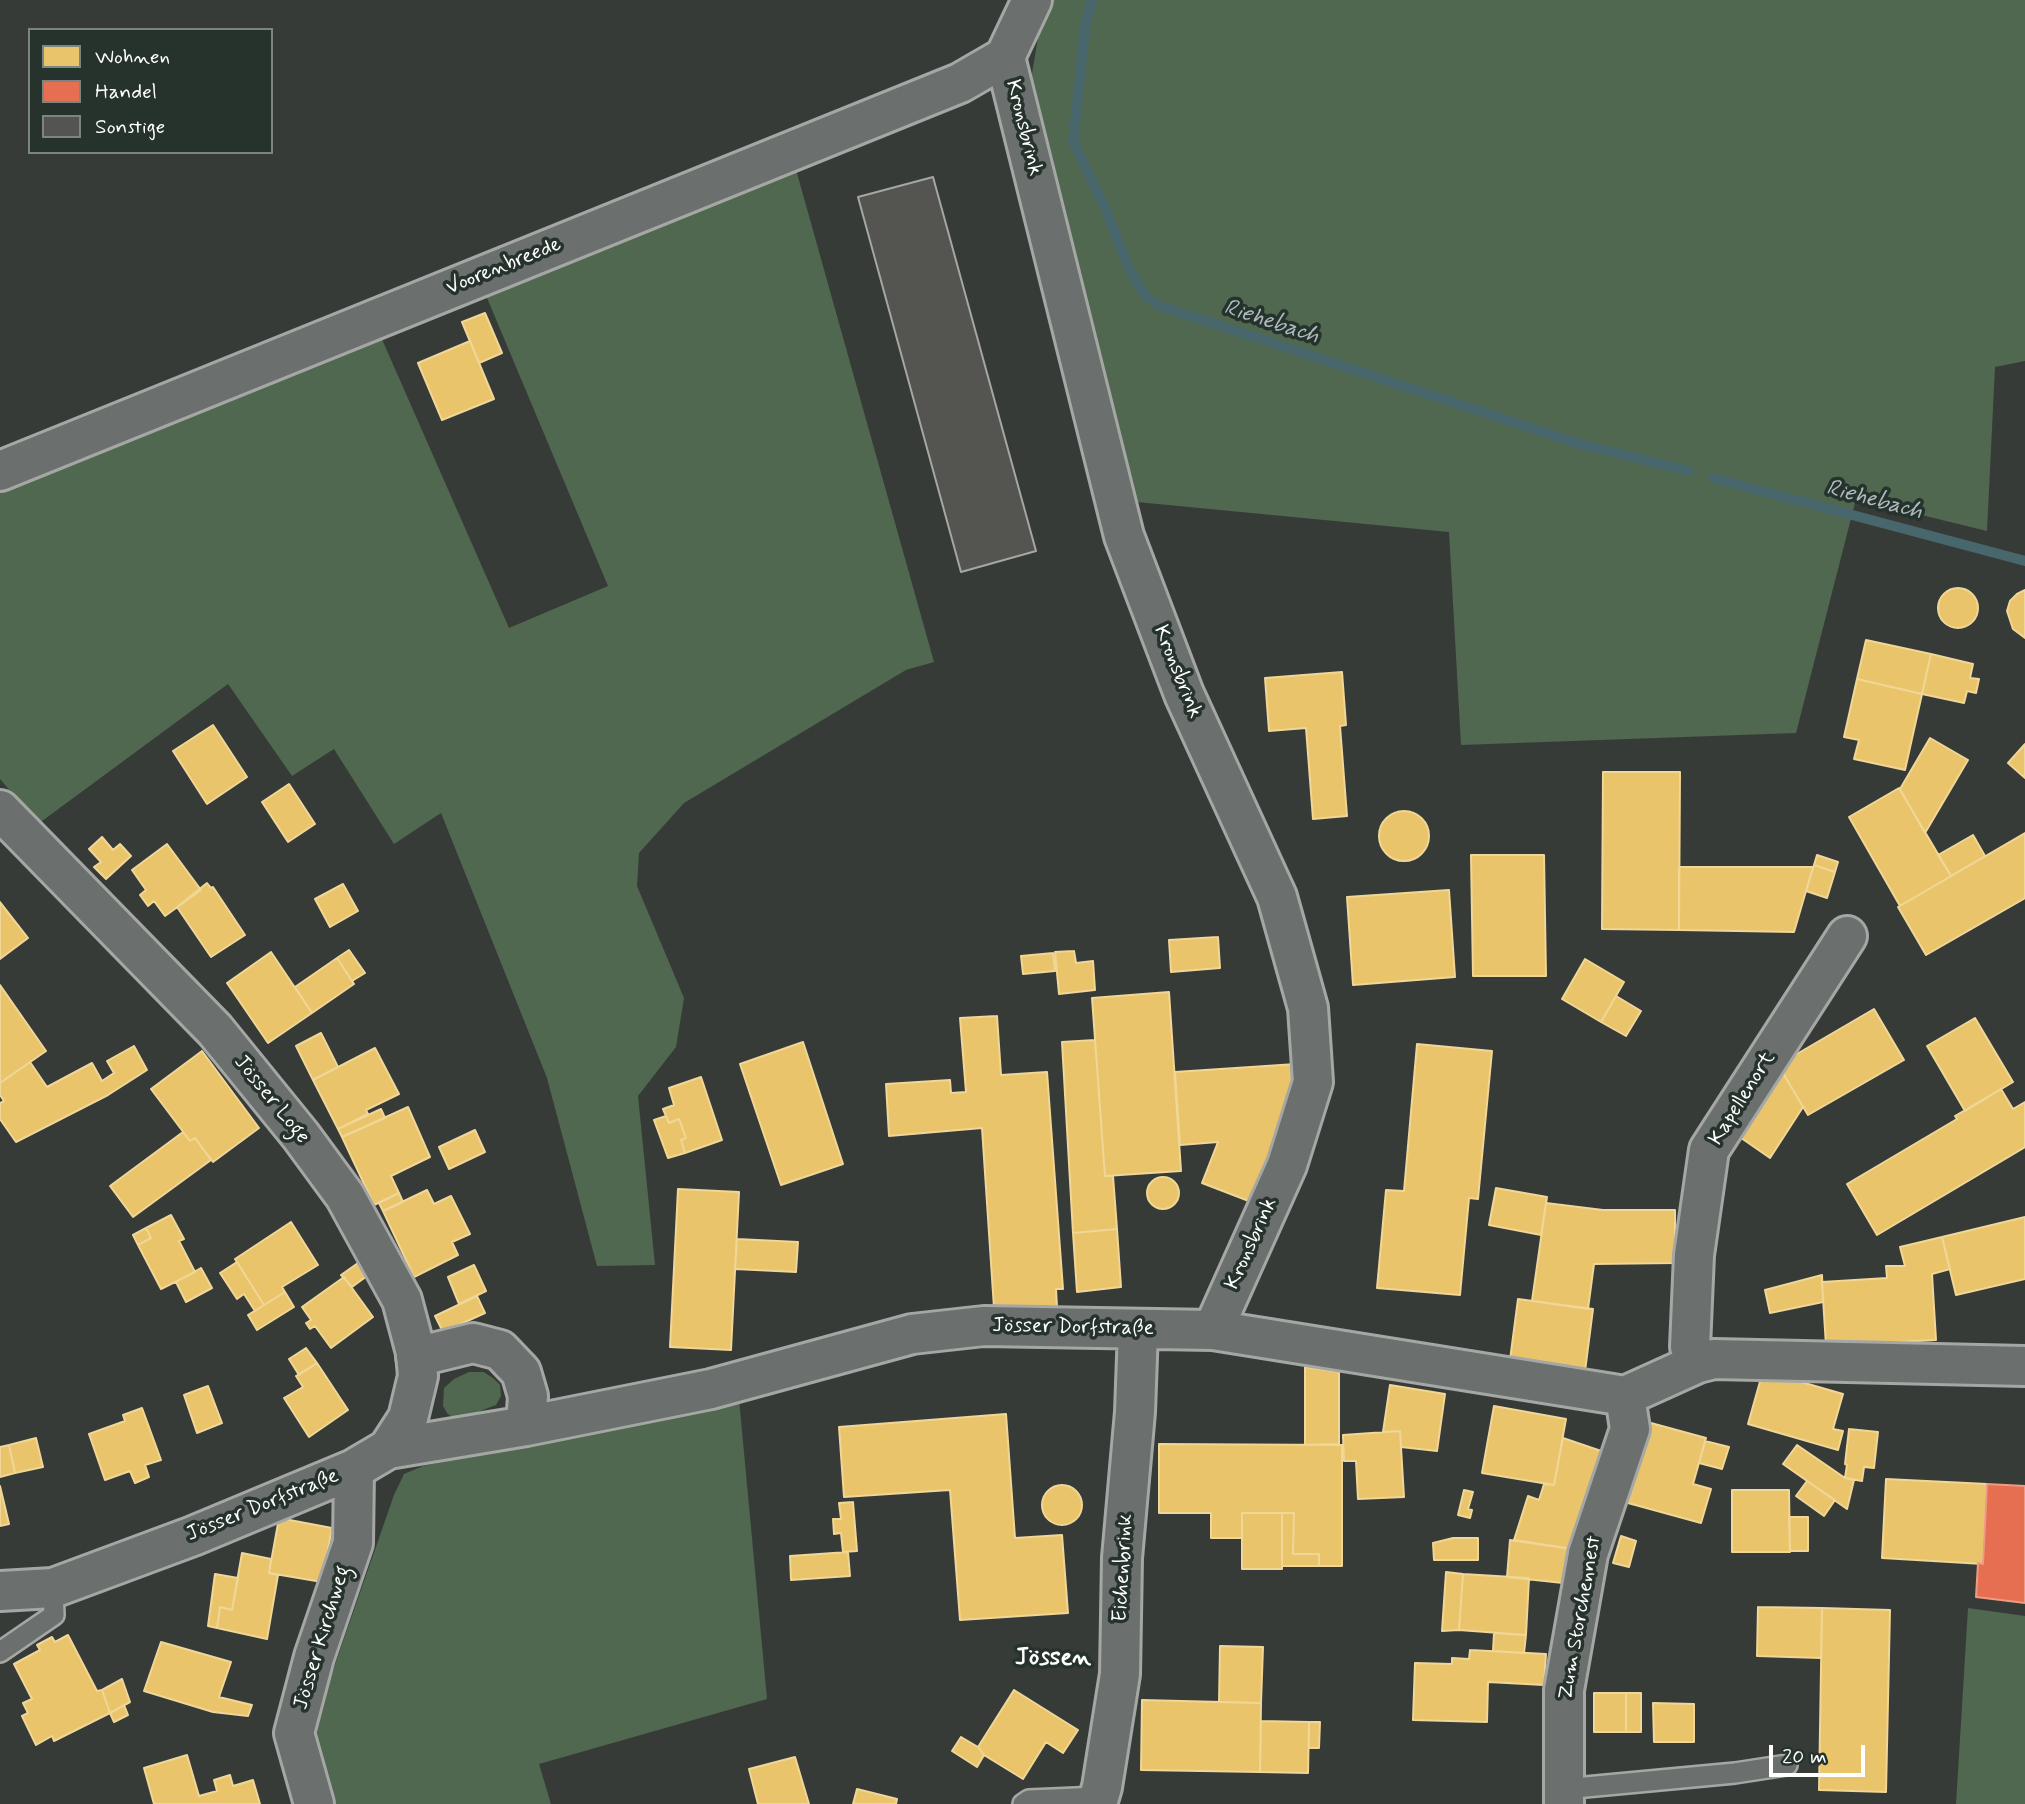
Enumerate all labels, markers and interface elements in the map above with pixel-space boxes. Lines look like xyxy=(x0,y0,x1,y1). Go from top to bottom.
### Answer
legend xyxy=(28,28,273,154)
text: Wohnen xyxy=(95,43,170,71)
street label: Kronsbrink xyxy=(999,77,1047,179)
text: Handel xyxy=(95,78,157,106)
text: Sonstige xyxy=(95,113,165,141)
street label: Voorenbreede xyxy=(443,233,565,301)
water label: Riehebach xyxy=(1220,295,1322,351)
water label: Riehebach xyxy=(1823,475,1925,527)
street label: Kronsbrink xyxy=(1147,622,1207,722)
street label: Kapellenort xyxy=(1704,1047,1782,1151)
street label: Jösser Loge xyxy=(228,1051,314,1149)
street label: Kronsbrink xyxy=(1221,1194,1283,1294)
street label: Jösser Dorfstraße xyxy=(992,1314,1154,1342)
street label: Jösser Dorfstraße xyxy=(183,1464,343,1548)
street label: Eichenbrink xyxy=(1109,1513,1139,1623)
street label: Zum Storchennest xyxy=(1554,1534,1608,1702)
street label: Jösser Kirchweg xyxy=(289,1563,357,1713)
district label: Jössen xyxy=(1015,1645,1091,1673)
scale bar xyxy=(1773,1730,1869,1774)
text: 20 m xyxy=(1782,1743,1827,1771)

